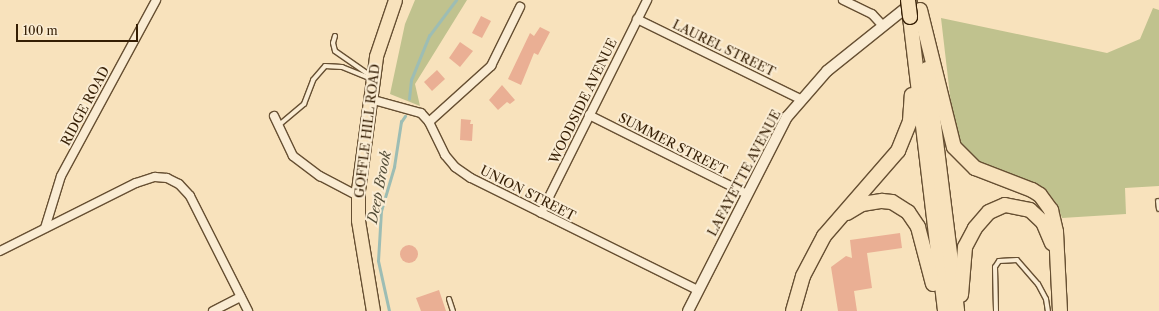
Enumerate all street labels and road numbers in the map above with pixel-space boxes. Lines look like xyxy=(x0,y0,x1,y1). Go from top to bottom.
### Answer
street label: LAUREL STREET xyxy=(670,16,778,80)
street label: WOODSIDE AVENUE xyxy=(546,36,620,166)
street label: GOFFLE HILL ROAD xyxy=(351,63,383,199)
street label: RIDGE ROAD xyxy=(58,64,112,148)
street label: LAFAYETTE AVENUE xyxy=(704,107,784,239)
street label: SUMMER STREET xyxy=(616,110,730,178)
street label: UNION STREET xyxy=(478,162,578,224)

